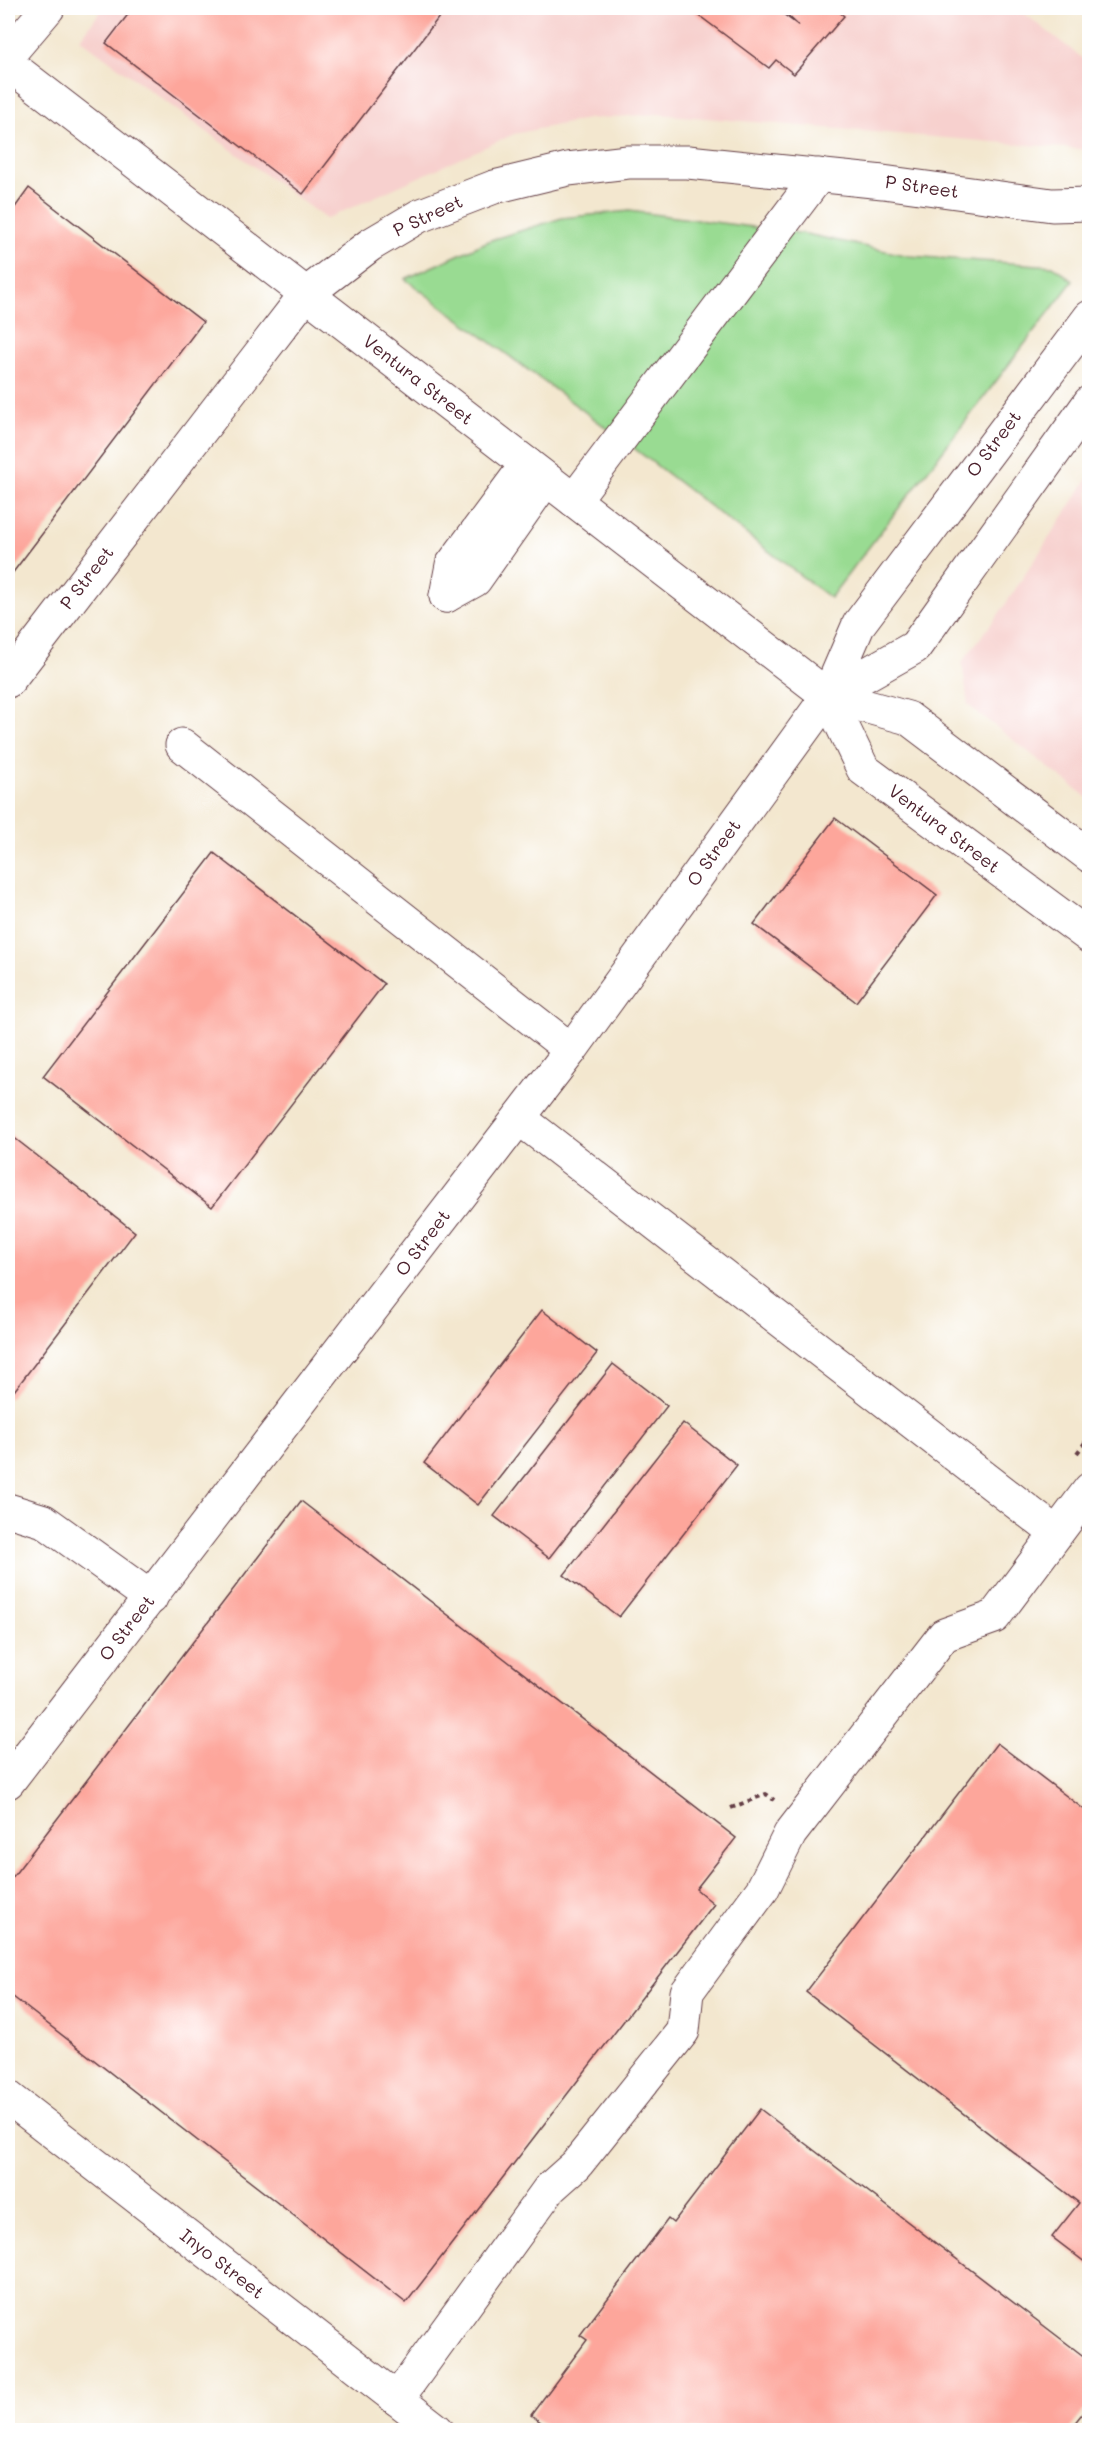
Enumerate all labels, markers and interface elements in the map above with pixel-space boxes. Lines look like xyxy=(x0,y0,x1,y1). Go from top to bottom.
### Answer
street label: P Street xyxy=(884,169,960,203)
street label: P Street xyxy=(389,189,466,242)
street label: Ventura Street xyxy=(359,329,479,430)
street label: O Street xyxy=(960,405,1026,481)
street label: P Street xyxy=(54,541,118,614)
street label: Ventura Street xyxy=(884,778,1005,878)
street label: O Street xyxy=(681,814,746,891)
street label: O Street xyxy=(389,1204,455,1280)
street label: O Street xyxy=(93,1590,159,1665)
street label: Inyo Street xyxy=(175,2223,270,2304)

